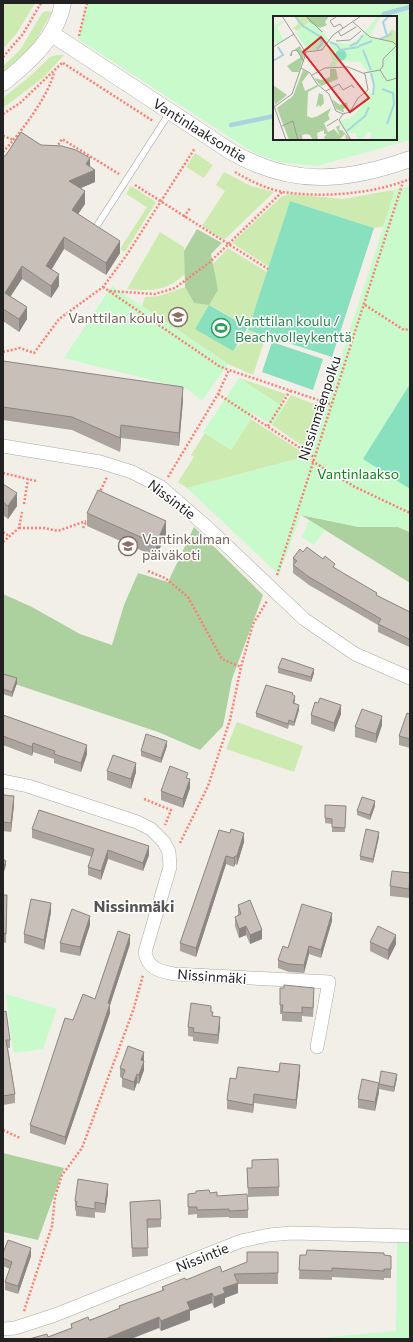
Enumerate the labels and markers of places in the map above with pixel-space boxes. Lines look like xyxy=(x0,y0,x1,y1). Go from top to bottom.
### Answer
school or university icon: Vanttilan koulu xyxy=(167,306,189,328)
place label: Vanttilan koulu xyxy=(68,309,164,326)
place label: Vanttilan koulu / Beachvolleykenttä xyxy=(235,312,352,345)
sports icon: Vanttilan koulu / Beachvolleykenttä xyxy=(210,317,232,339)
place label: Vantinkulman päiväkoti xyxy=(142,530,230,563)
school or university icon: Vantinkulman päiväkoti xyxy=(117,535,139,557)

